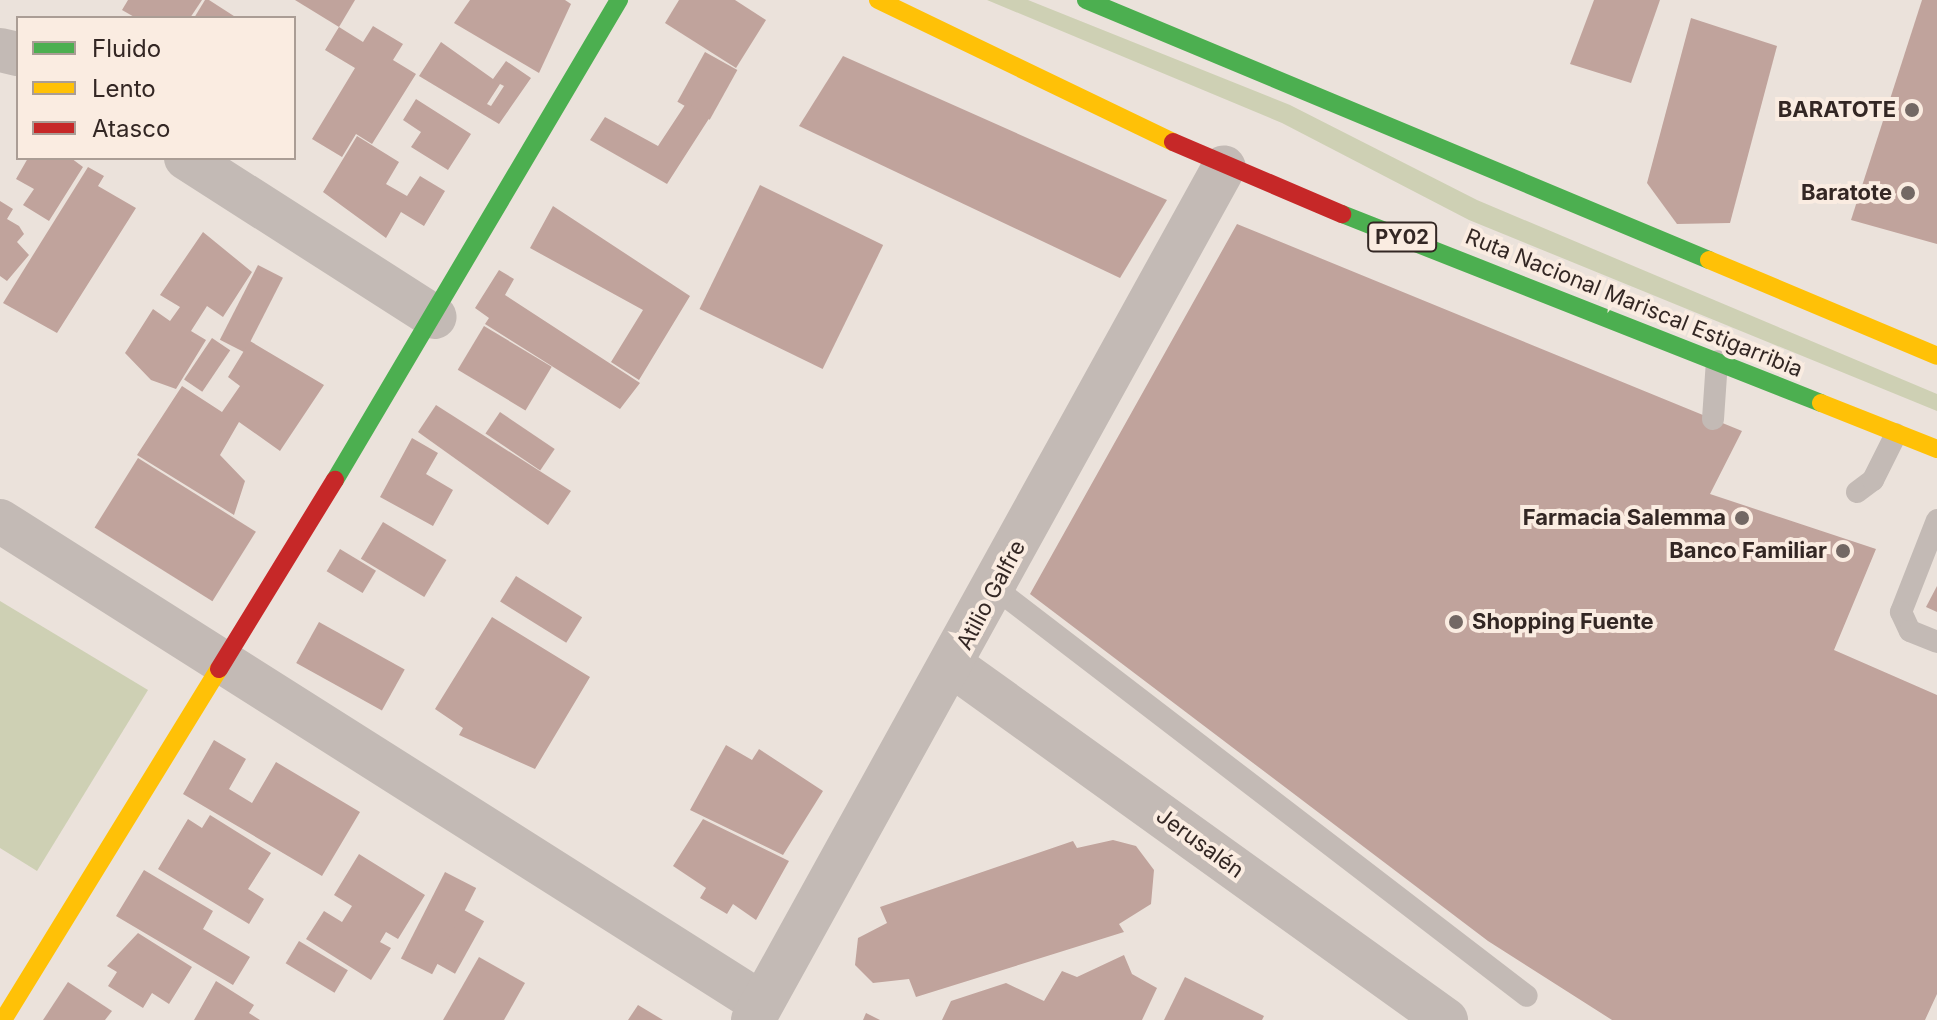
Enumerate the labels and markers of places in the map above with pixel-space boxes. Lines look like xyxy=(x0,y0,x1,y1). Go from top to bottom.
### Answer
place label: BARATOTE xyxy=(1778,97,1896,123)
marker: BARATOTE xyxy=(1903,101,1921,119)
place label: Baratote xyxy=(1801,180,1892,206)
marker: Baratote xyxy=(1899,184,1917,202)
place label: Farmacia Salemma xyxy=(1523,505,1726,531)
marker: Farmacia Salemma xyxy=(1733,509,1751,527)
place label: Banco Familiar xyxy=(1669,538,1827,564)
marker: Banco Familiar xyxy=(1834,542,1852,560)
place label: Shopping Fuente xyxy=(1472,609,1654,635)
marker: Shopping Fuente xyxy=(1447,613,1465,631)

